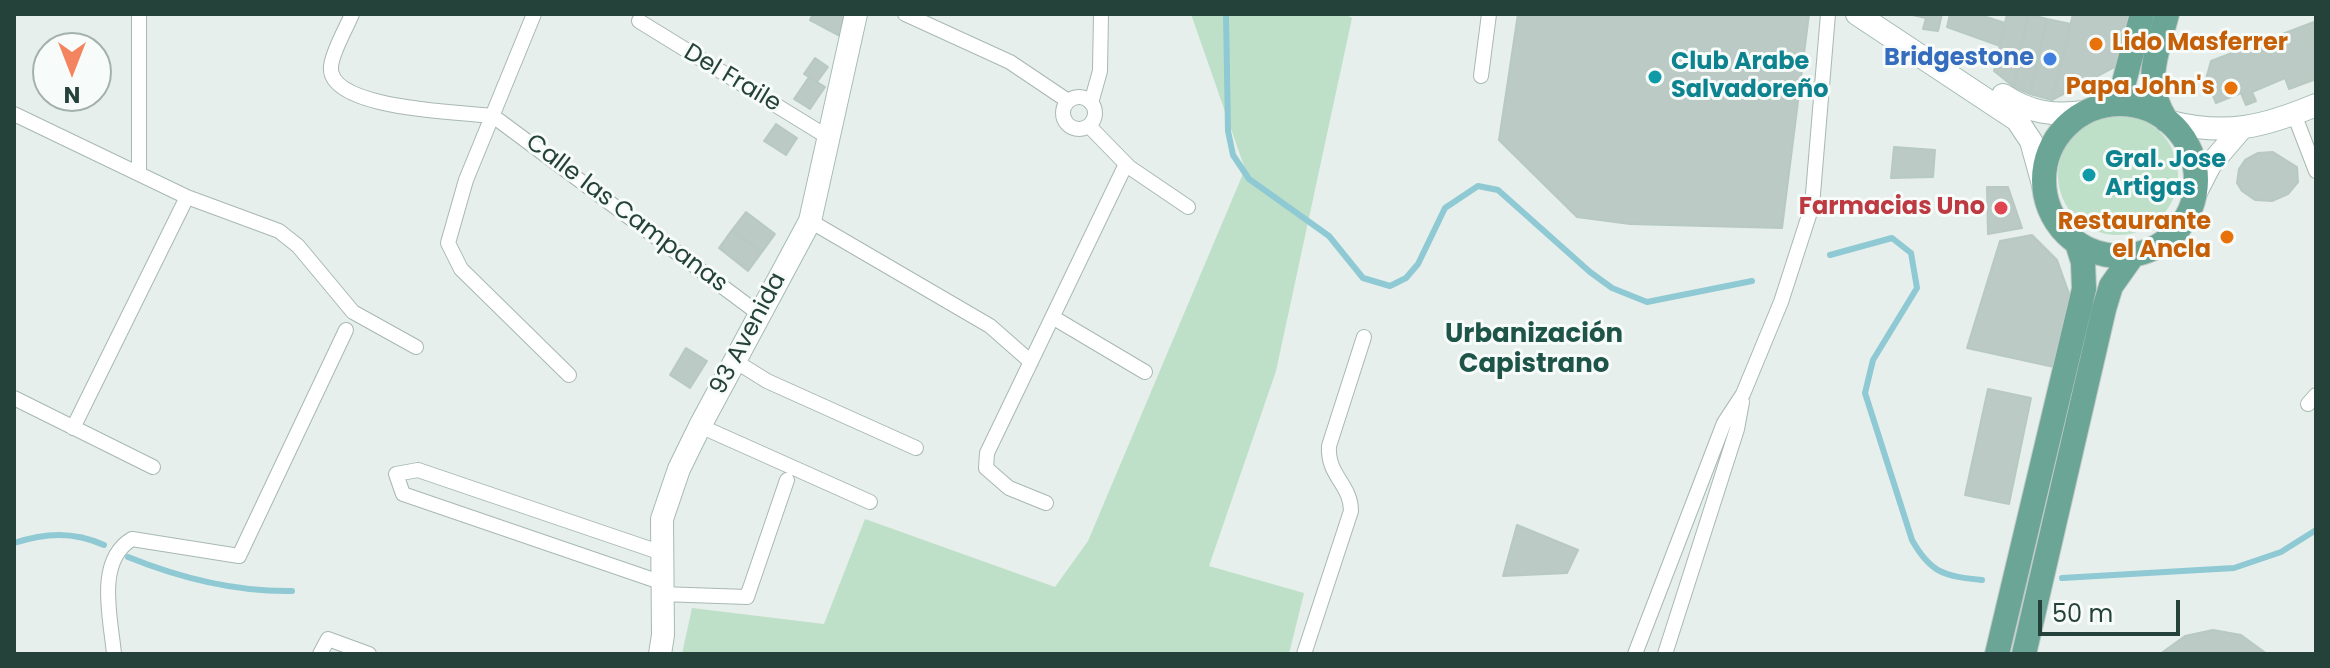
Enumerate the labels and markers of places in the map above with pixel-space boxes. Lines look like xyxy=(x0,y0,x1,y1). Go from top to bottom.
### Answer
place label: Lido Masferrer xyxy=(2112,30,2288,58)
marker: Lido Masferrer xyxy=(2087,35,2105,53)
place label: Bridgestone xyxy=(1884,45,2034,73)
place label: Club Arabe Salvadoreño xyxy=(1671,49,1829,105)
marker: Bridgestone xyxy=(2041,50,2059,68)
marker: Club Arabe Salvadoreño xyxy=(1646,68,1664,86)
place label: Papa John's xyxy=(2066,74,2215,102)
marker: Papa John's xyxy=(2222,79,2240,97)
place label: Gral. Jose Artigas xyxy=(2105,147,2226,203)
marker: Gral. Jose Artigas xyxy=(2080,166,2098,184)
place label: Farmacias Uno xyxy=(1799,194,1985,222)
marker: Farmacias Uno xyxy=(1992,199,2010,217)
place label: Restaurante el Ancla xyxy=(2058,209,2211,265)
marker: Restaurante el Ancla xyxy=(2218,228,2236,246)

